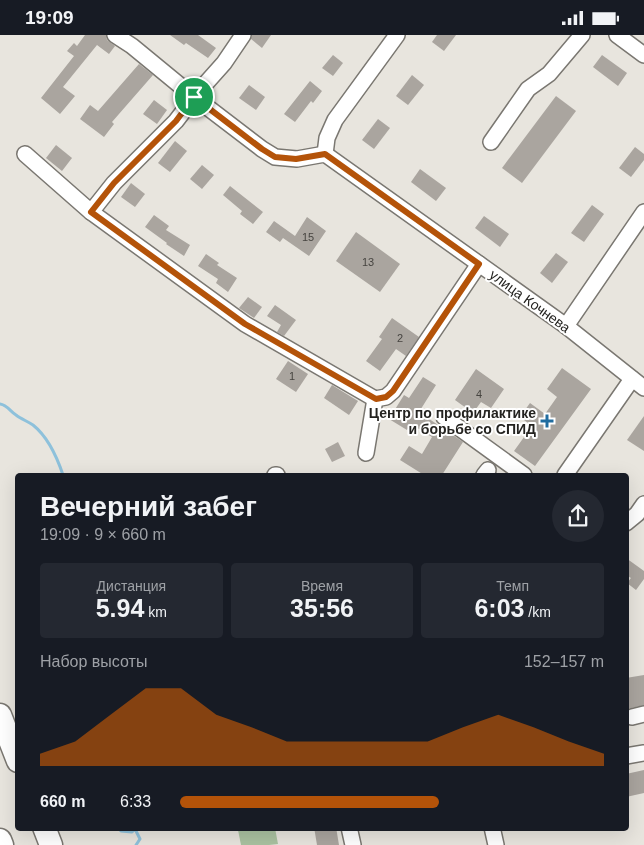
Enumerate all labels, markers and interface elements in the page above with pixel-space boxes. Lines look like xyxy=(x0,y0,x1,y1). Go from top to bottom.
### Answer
text: 19:09 xyxy=(25,7,74,28)
pin xyxy=(173,76,215,118)
icon: arrive xyxy=(180,83,208,111)
house number: 15 xyxy=(302,231,314,243)
house number: 13 xyxy=(362,256,374,268)
street label: улица Кочнева xyxy=(487,266,574,336)
house number: 2 xyxy=(397,332,403,344)
house number: 1 xyxy=(289,370,295,382)
house number: 4 xyxy=(476,388,482,400)
place label: Центр по профилактике и борьбе со СПИД xyxy=(369,405,536,437)
marker: Центр по профилактике и борьбе со СПИД xyxy=(540,414,554,428)
button: share xyxy=(552,490,604,542)
text: Вечерний забег xyxy=(40,491,257,522)
text: 19:09 · 9 × 660 m xyxy=(40,526,166,543)
text: Дистанция xyxy=(97,578,166,594)
text: Время xyxy=(301,578,343,594)
text: Темп xyxy=(496,578,529,594)
text: 5.94 xyxy=(96,594,144,622)
text: 35:56 xyxy=(290,594,354,622)
text: 6:03 xyxy=(474,594,524,622)
text: km xyxy=(144,604,167,620)
text: /km xyxy=(524,604,551,620)
text: Набор высоты xyxy=(40,653,147,670)
text: 152–157 m xyxy=(524,653,604,670)
text: 660 m xyxy=(40,793,85,810)
text: 6:33 xyxy=(120,793,151,810)

